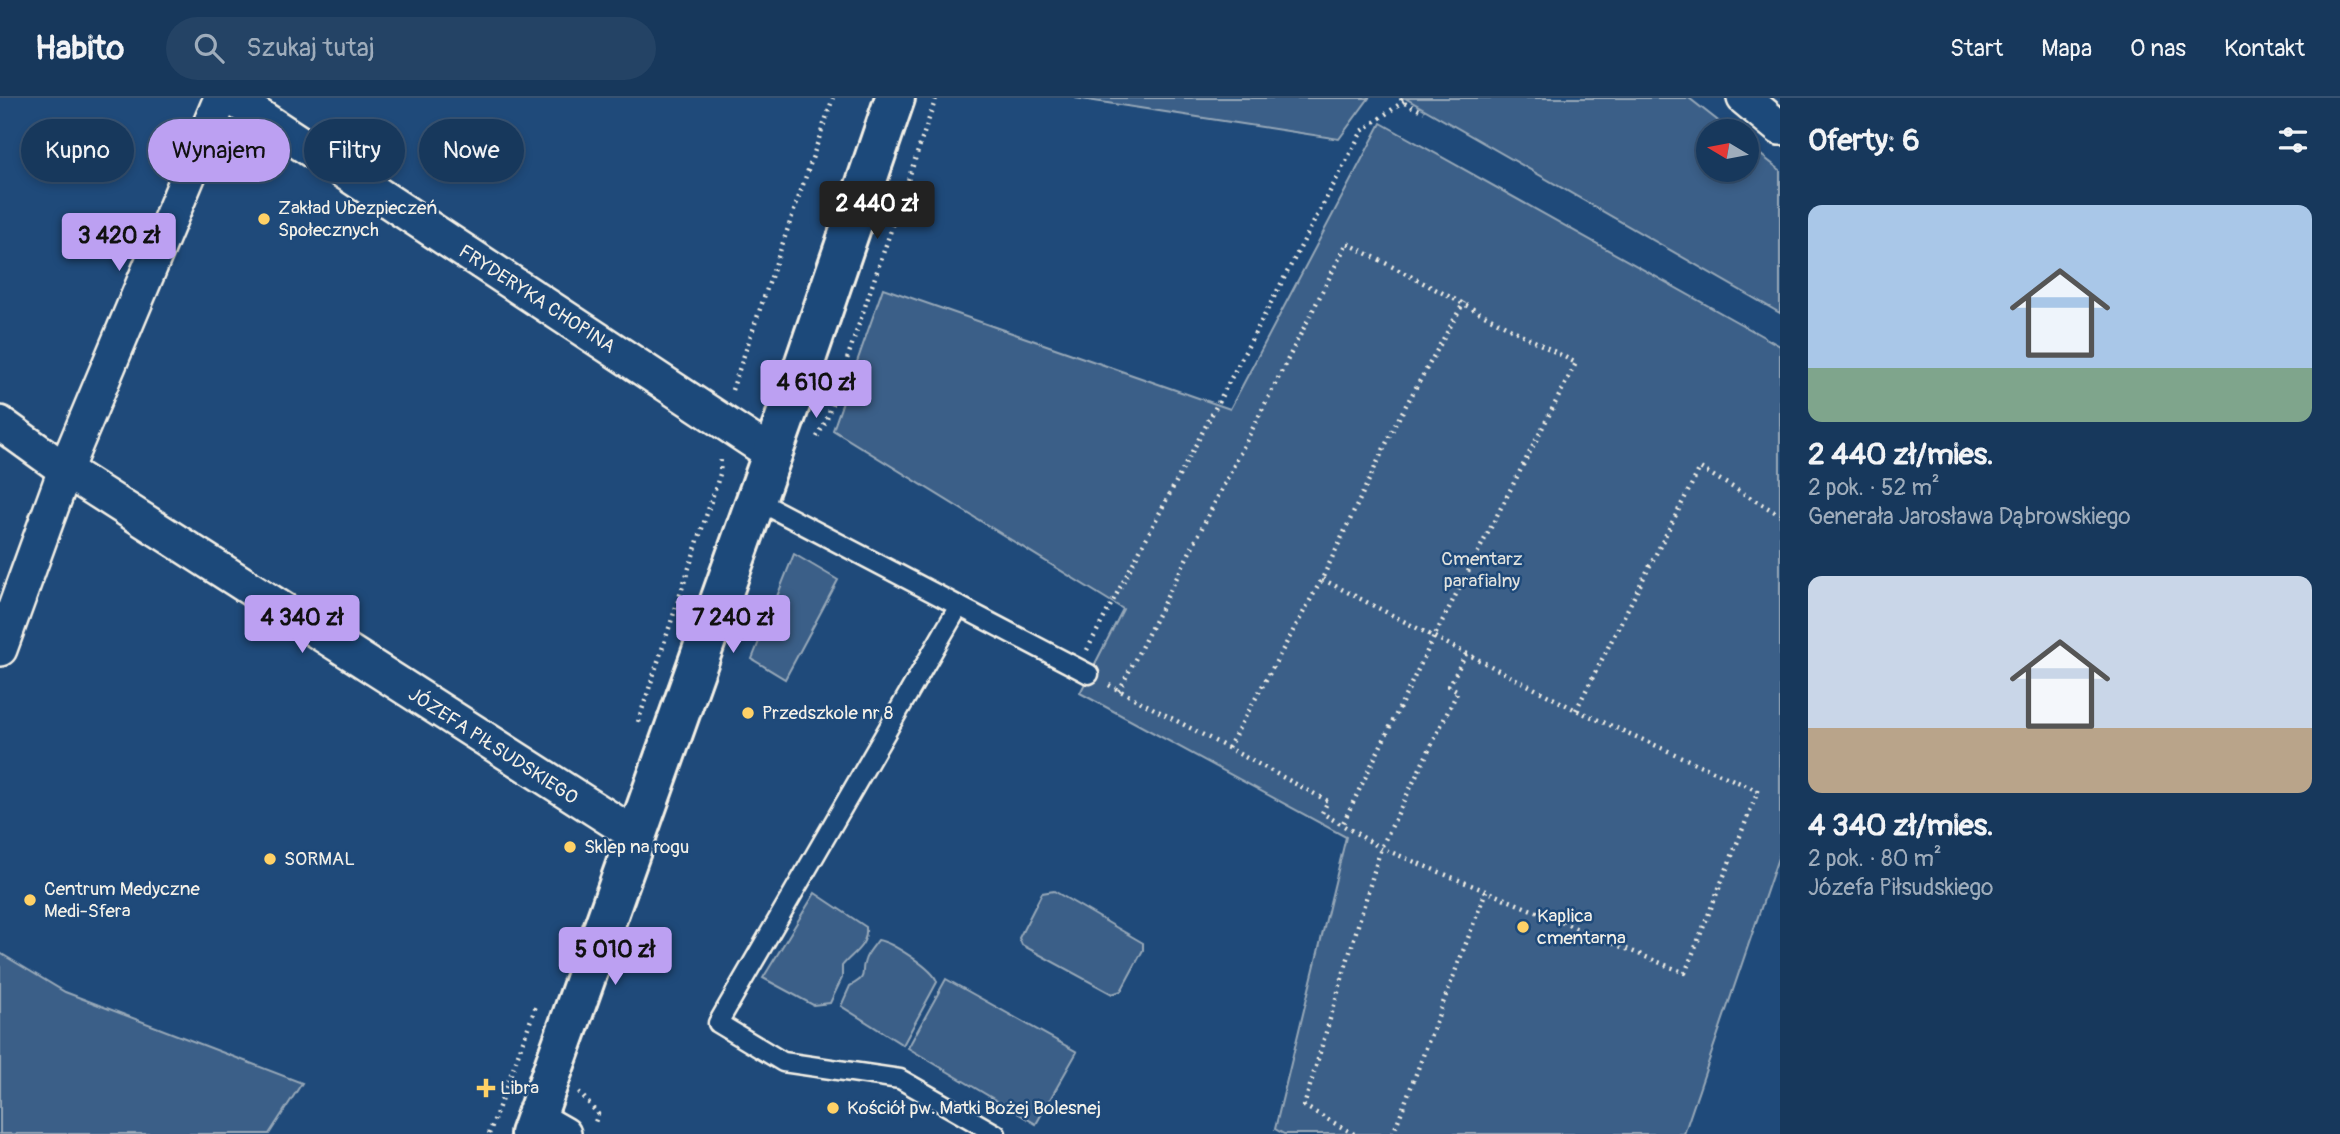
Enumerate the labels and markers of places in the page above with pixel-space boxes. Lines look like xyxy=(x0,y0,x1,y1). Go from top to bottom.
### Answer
pin: 2 440 zł xyxy=(805,181,949,241)
place label: Zakład Ubezpieczeń Społecznych xyxy=(278,196,437,242)
marker: Zakład Ubezpieczeń Społecznych xyxy=(256,211,272,227)
pin: 3 420 zł xyxy=(47,214,191,273)
pin: 4 610 zł xyxy=(744,360,888,420)
pin: 4 340 zł xyxy=(230,596,374,655)
pin: 7 240 zł xyxy=(661,596,805,655)
place label: Przedszkole nr 8 xyxy=(762,701,893,725)
marker: Przedszkole nr 8 xyxy=(740,705,756,721)
place label: Sklep na rogu xyxy=(584,835,689,859)
marker: Sklep na rogu xyxy=(562,839,578,855)
place label: SORMAL xyxy=(284,847,355,871)
marker: SORMAL xyxy=(262,851,278,867)
place label: Centrum Medyczne Medi-Sfera xyxy=(44,877,200,923)
marker: Centrum Medyczne Medi-Sfera xyxy=(22,892,38,908)
place label: Kaplica cmentarna xyxy=(1537,904,1626,950)
marker: Kaplica cmentarna xyxy=(1515,919,1531,935)
pin: 5 010 zł xyxy=(543,928,687,987)
place label: Libra xyxy=(500,1076,539,1100)
marker: Libra xyxy=(478,1080,494,1096)
place label: Kościół pw. Matki Bożej Bolesnej xyxy=(847,1096,1101,1120)
marker: Kościół pw. Matki Bożej Bolesnej xyxy=(825,1100,841,1116)

